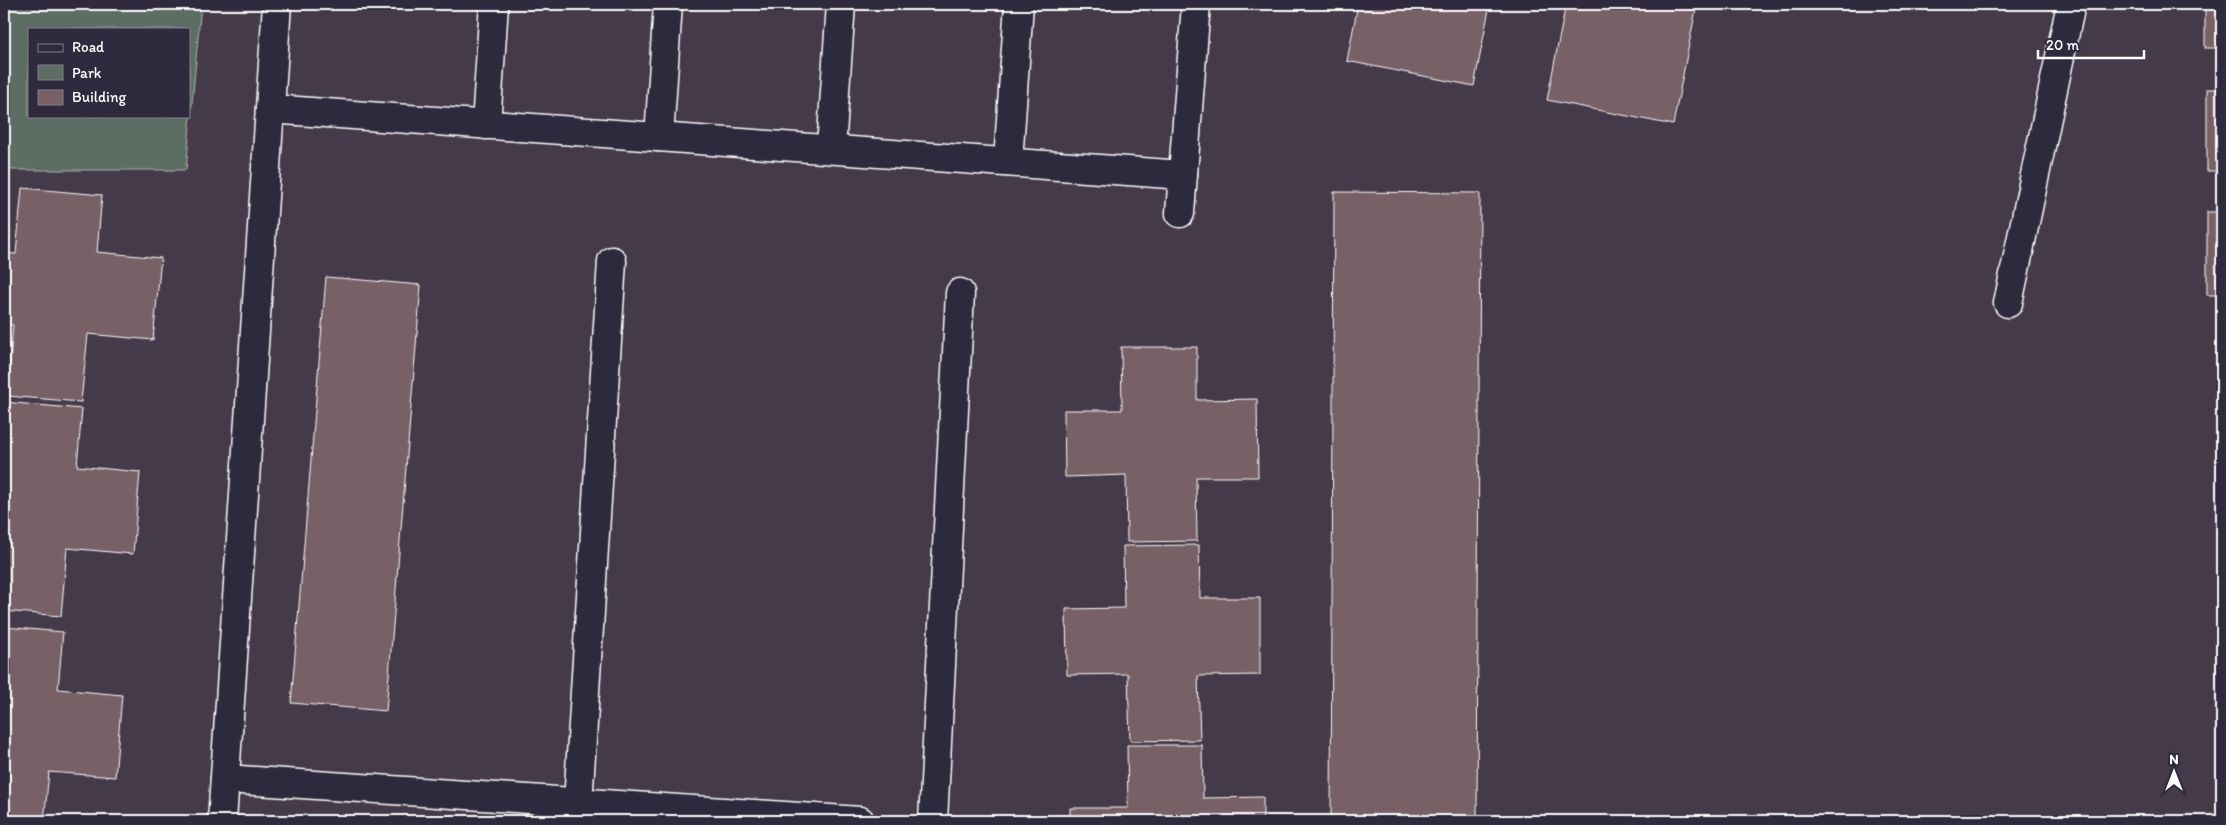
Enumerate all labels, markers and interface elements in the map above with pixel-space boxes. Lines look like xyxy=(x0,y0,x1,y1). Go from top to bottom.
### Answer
legend xyxy=(28,28,190,118)
scale bar xyxy=(2038,28,2145,60)
text: 20 m xyxy=(2046,36,2080,54)
text: Road xyxy=(72,38,105,56)
text: Park xyxy=(72,64,102,82)
text: Building xyxy=(72,88,126,106)
north arrow xyxy=(2148,748,2198,798)
text: N xyxy=(2169,751,2179,768)

